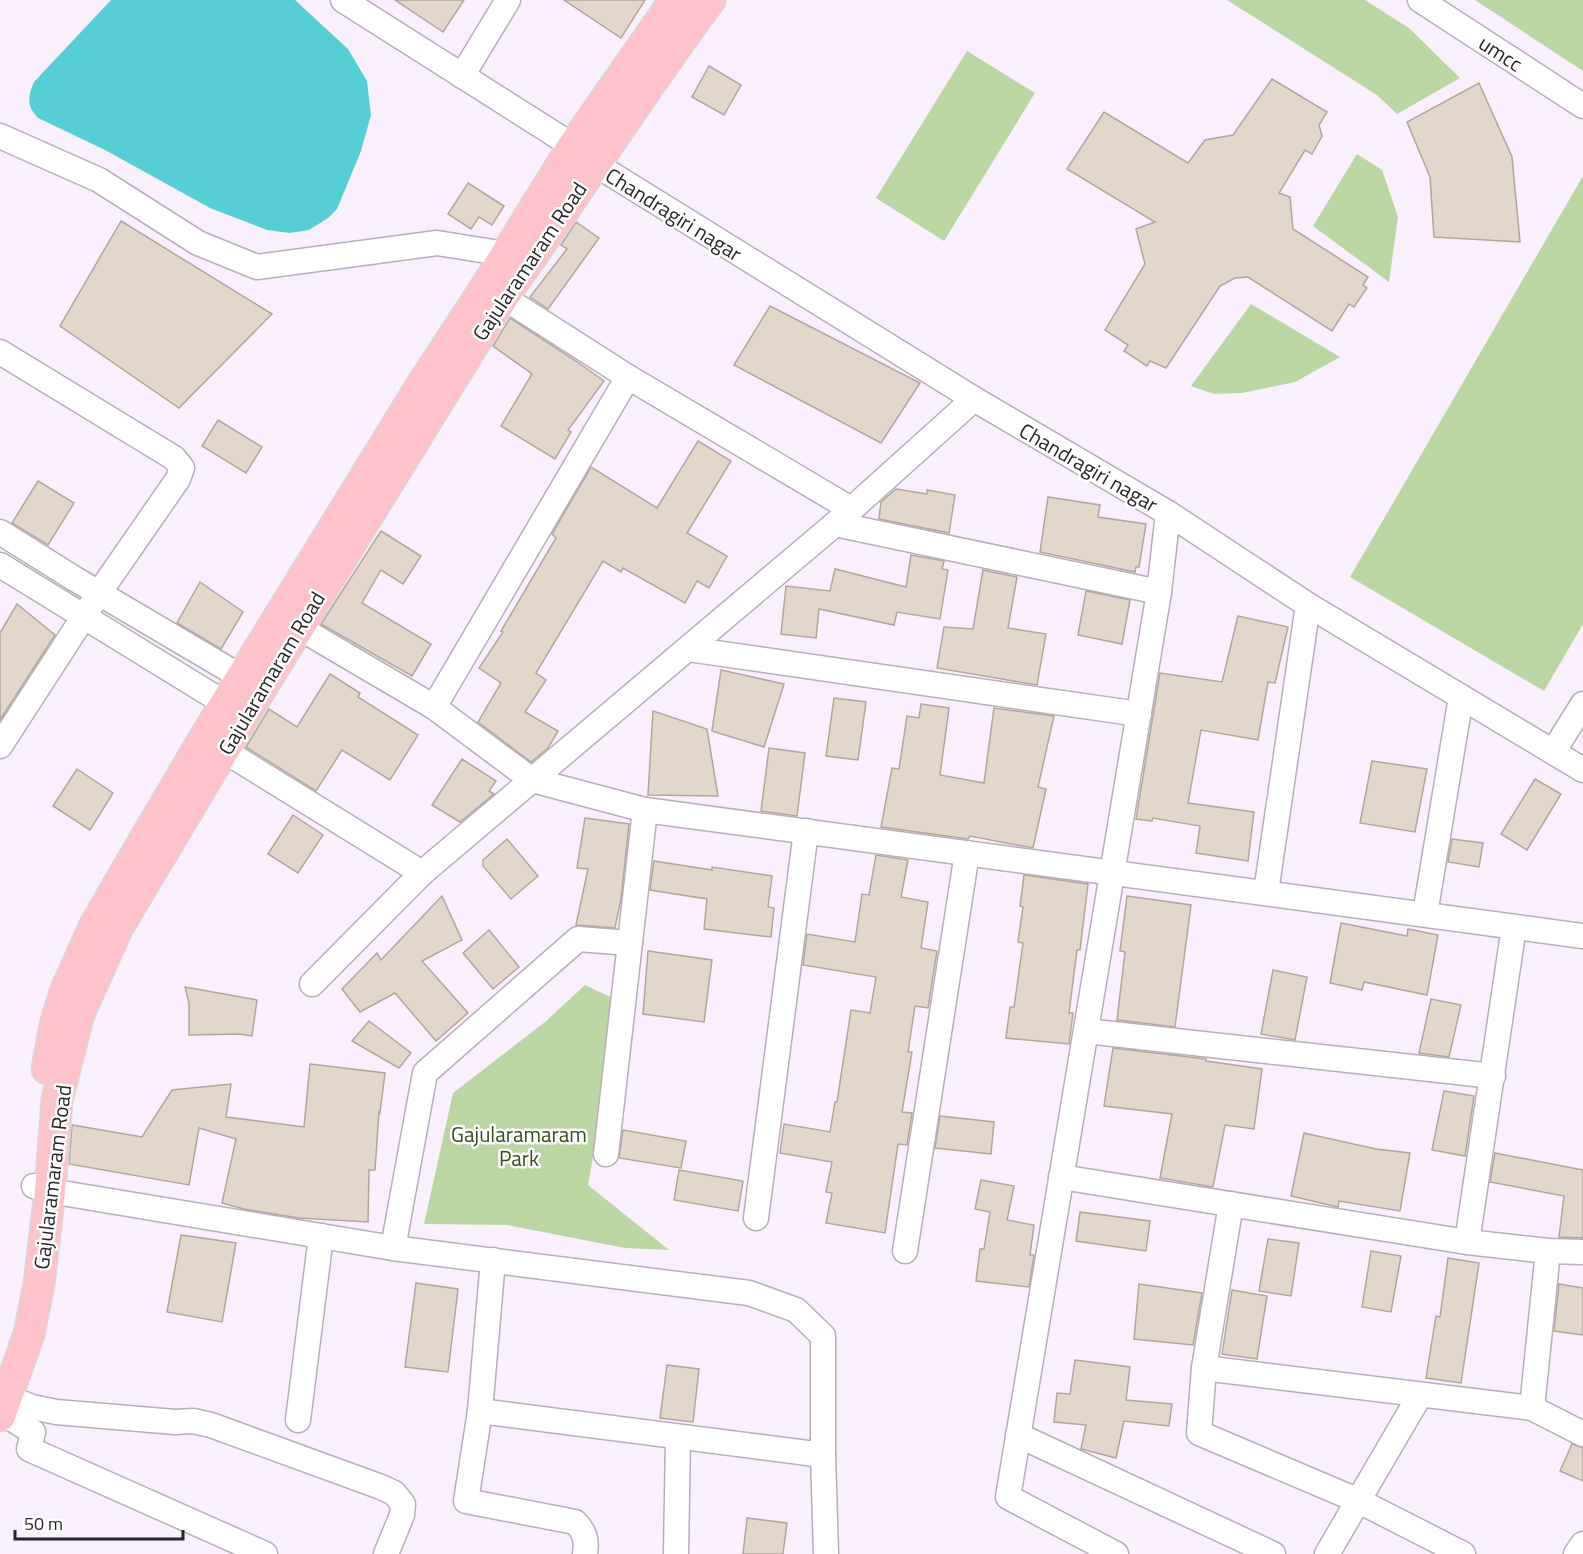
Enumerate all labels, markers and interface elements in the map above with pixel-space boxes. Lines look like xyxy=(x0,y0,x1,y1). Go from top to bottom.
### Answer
street label: umcc xyxy=(1473,27,1529,79)
street label: Chandragiri nagar xyxy=(600,159,748,269)
street label: Gajularamaram Road xyxy=(464,175,594,347)
street label: Chandragiri nagar xyxy=(1014,414,1164,520)
street label: Gajularamaram Road xyxy=(209,585,333,761)
street label: Gajularamaram Road xyxy=(25,1083,79,1271)
park label: Gajularamaram Park xyxy=(451,1118,587,1174)
scale bar xyxy=(15,1503,183,1541)
text: 50 m xyxy=(24,1510,63,1537)

